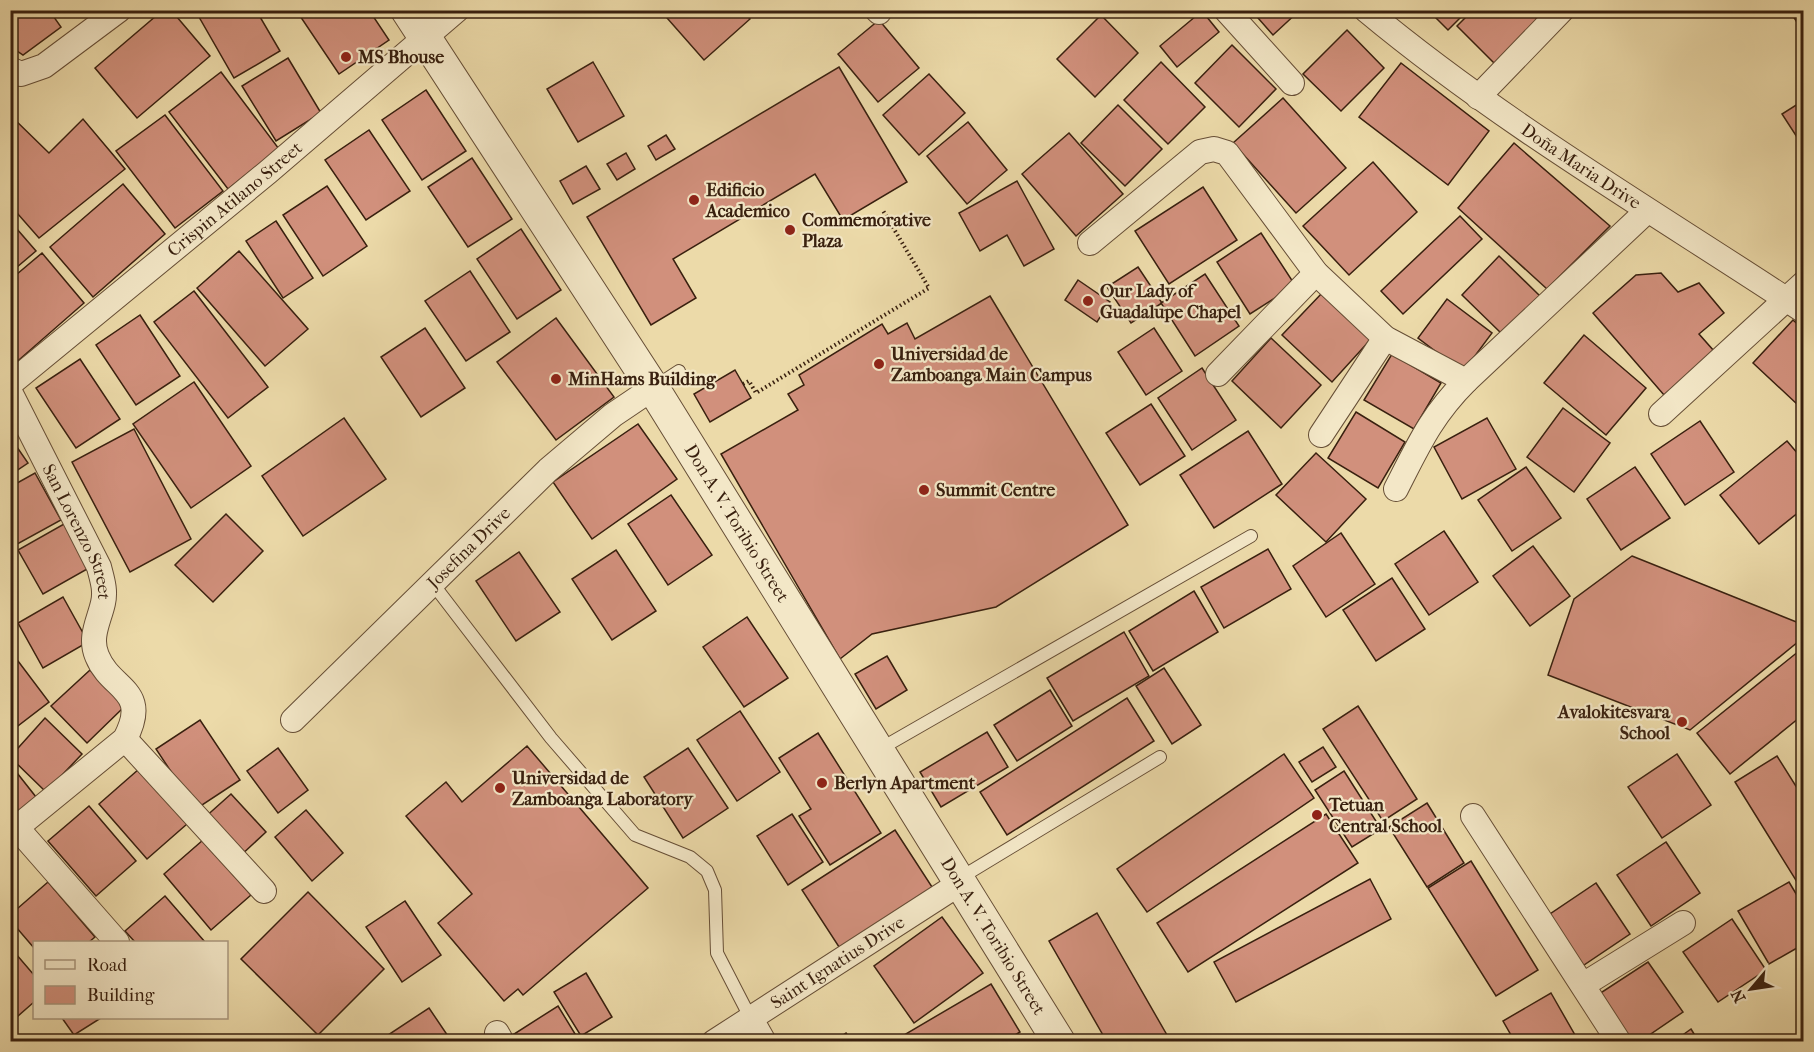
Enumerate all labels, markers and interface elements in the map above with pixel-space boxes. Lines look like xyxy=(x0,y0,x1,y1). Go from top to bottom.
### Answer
place label: MS Bhouse xyxy=(357,47,444,68)
marker: MS Bhouse xyxy=(339,50,353,64)
street label: Doña Maria Drive xyxy=(1517,119,1645,214)
street label: Crispin Atilano Street xyxy=(163,137,307,261)
place label: Edificio Academico xyxy=(705,180,790,222)
marker: Edificio Academico xyxy=(687,193,701,207)
place label: Commemorative Plaza xyxy=(802,210,931,252)
marker: Commemorative Plaza xyxy=(783,223,797,237)
place label: Our Lady of Guadalupe Chapel xyxy=(1100,281,1242,323)
marker: Our Lady of Guadalupe Chapel xyxy=(1081,294,1095,308)
place label: Universidad de Zamboanga Main Campus xyxy=(890,344,1092,386)
marker: Universidad de Zamboanga Main Campus xyxy=(872,357,886,371)
place label: MinHams Building xyxy=(567,369,717,390)
marker: MinHams Building xyxy=(549,372,563,386)
street label: Don A. V. Toribio Street xyxy=(680,441,794,607)
street label: San Lorenzo Street xyxy=(38,461,114,601)
place label: Summit Centre xyxy=(936,480,1055,501)
marker: Summit Centre xyxy=(917,483,931,497)
street label: Josefina Drive xyxy=(422,503,515,595)
place label: Avalokitesvara School xyxy=(1557,702,1671,744)
marker: Avalokitesvara School xyxy=(1675,715,1689,729)
place label: Universidad de Zamboanga Laboratory xyxy=(511,768,694,810)
place label: Berlyn Apartment xyxy=(834,773,976,794)
marker: Berlyn Apartment xyxy=(815,776,829,790)
marker: Universidad de Zamboanga Laboratory xyxy=(493,781,507,795)
place label: Tetuan Central School xyxy=(1328,795,1443,837)
marker: Tetuan Central School xyxy=(1310,808,1324,822)
street label: Don A. V. Toribio Street xyxy=(936,854,1050,1019)
street label: Saint Ignatius Drive xyxy=(767,912,909,1014)
legend xyxy=(33,941,228,1019)
text: Road xyxy=(87,955,127,976)
north arrow xyxy=(1721,959,1781,1019)
text: Building xyxy=(87,985,155,1006)
text: N xyxy=(1727,985,1750,1006)

